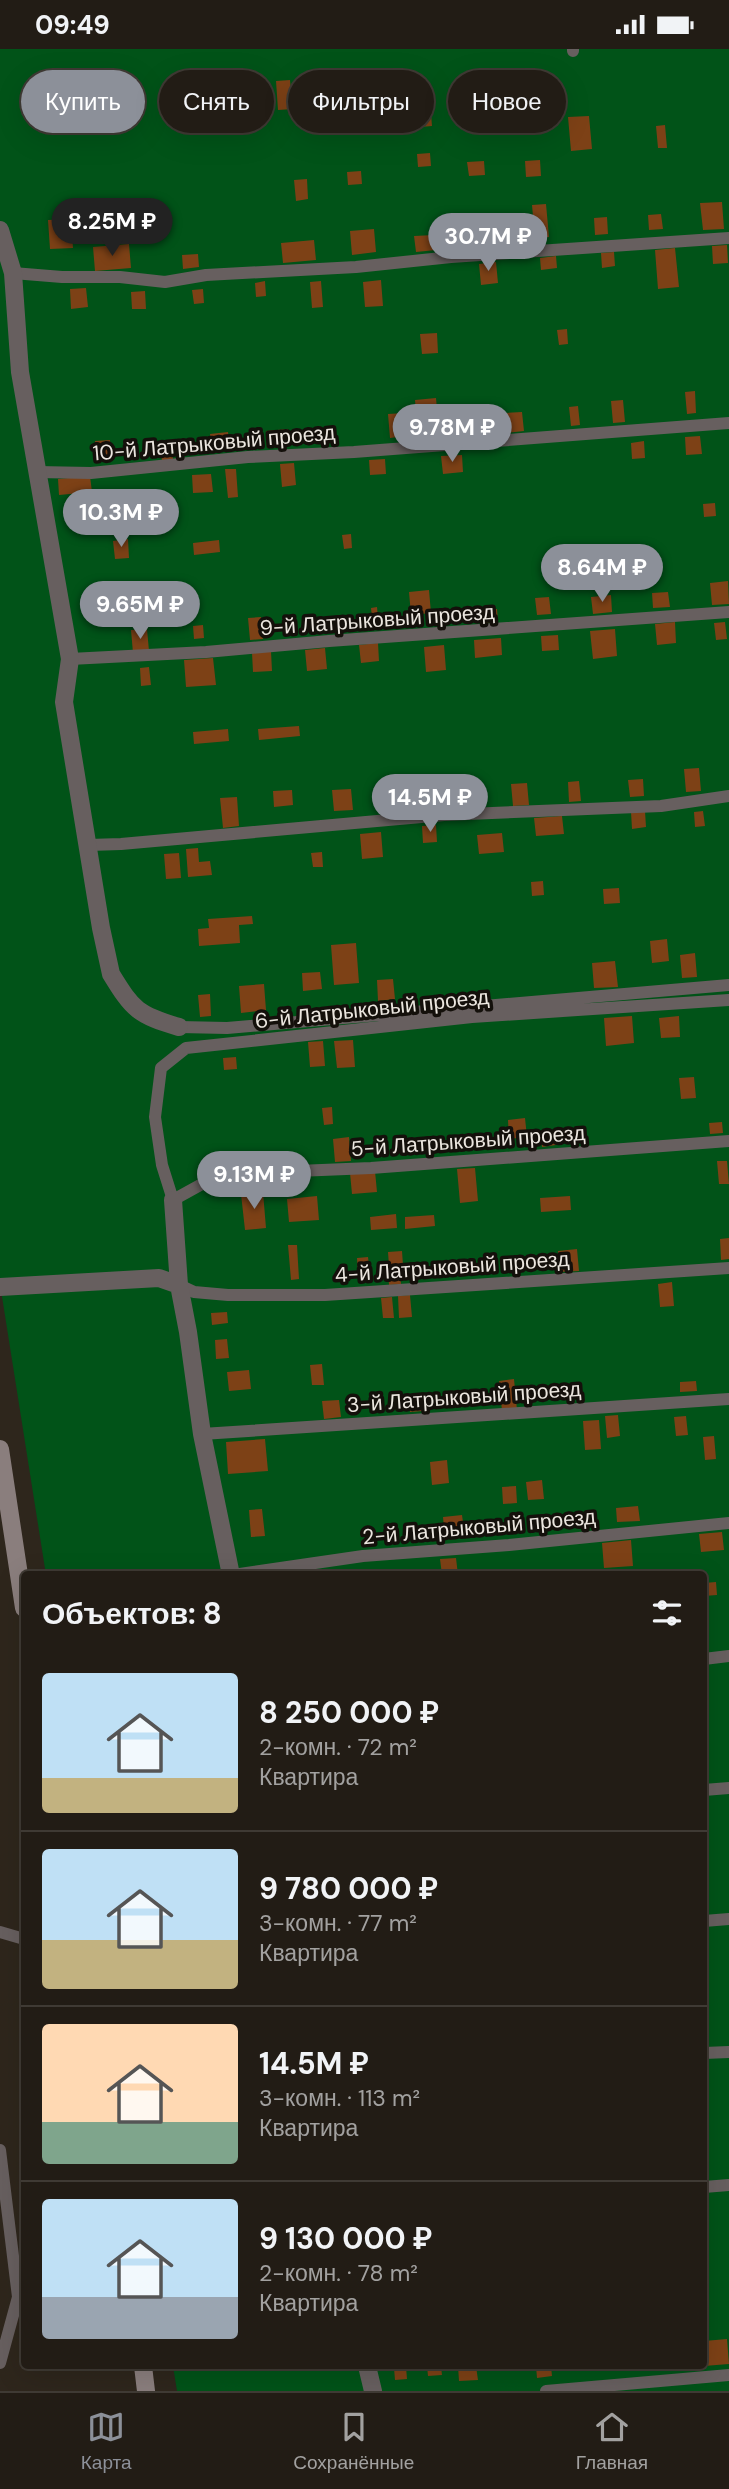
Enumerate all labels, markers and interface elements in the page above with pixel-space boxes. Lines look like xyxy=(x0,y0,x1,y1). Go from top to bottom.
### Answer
text: 09:49 xyxy=(35,8,110,42)
chip: Купить xyxy=(21,70,145,133)
chip: Снять xyxy=(159,70,274,133)
chip: Фильтры xyxy=(288,70,434,133)
chip: Новое xyxy=(448,70,566,133)
pin: 8.25M ₽ xyxy=(47,199,177,258)
text: 8.25M ₽ xyxy=(68,206,156,236)
pin: 30.7M ₽ xyxy=(423,213,553,273)
text: 30.7M ₽ xyxy=(444,221,532,251)
pin: 9.78M ₽ xyxy=(387,405,517,464)
text: 9.78M ₽ xyxy=(409,412,495,442)
street label: 10-й Латрыковый проезд xyxy=(92,418,336,468)
pin: 10.3M ₽ xyxy=(56,489,186,549)
text: 10.3M ₽ xyxy=(79,497,163,527)
pin: 8.64M ₽ xyxy=(537,545,667,604)
text: 8.64M ₽ xyxy=(557,552,647,582)
pin: 9.65M ₽ xyxy=(75,581,205,641)
text: 9.65M ₽ xyxy=(96,589,184,619)
street label: 9-й Латрыковый проезд xyxy=(259,598,495,642)
pin: 14.5M ₽ xyxy=(365,775,495,834)
text: 14.5M ₽ xyxy=(388,782,472,812)
street label: 6-й Латрыковый проезд xyxy=(254,983,490,1035)
street label: 5-й Латрыковый проезд xyxy=(350,1119,586,1163)
pin: 9.13M ₽ xyxy=(189,1151,319,1211)
text: 9.13M ₽ xyxy=(213,1159,295,1189)
street label: 4-й Латрыковый проезд xyxy=(334,1245,570,1289)
street label: 3-й Латрыковый проезд xyxy=(346,1375,582,1419)
street label: 2-й Латрыковый проезд xyxy=(361,1503,597,1551)
text: Объектов: 8 xyxy=(42,1594,222,1633)
icon: filters xyxy=(648,1594,686,1632)
text: 8 250 000 ₽ xyxy=(259,1693,439,1732)
icon: home xyxy=(98,1701,182,1785)
text: 2-комн. · 72 m² xyxy=(259,1732,417,1762)
text: Квартира xyxy=(259,1762,358,1792)
text: 9 780 000 ₽ xyxy=(259,1869,438,1908)
icon: home xyxy=(98,1877,182,1961)
text: 3-комн. · 77 m² xyxy=(259,1908,417,1938)
text: Квартира xyxy=(259,1938,358,1968)
text: 14.5M ₽ xyxy=(259,2044,369,2083)
icon: home xyxy=(98,2052,182,2136)
text: 3-комн. · 113 m² xyxy=(259,2083,420,2113)
text: Квартира xyxy=(259,2113,358,2143)
text: 9 130 000 ₽ xyxy=(259,2219,432,2258)
icon: home xyxy=(98,2227,182,2311)
text: 2-комн. · 78 m² xyxy=(259,2258,418,2288)
text: Квартира xyxy=(259,2288,358,2318)
tab: Карта xyxy=(81,2408,132,2475)
tab: Сохранённые xyxy=(293,2408,414,2475)
tab: Главная xyxy=(576,2408,648,2475)

